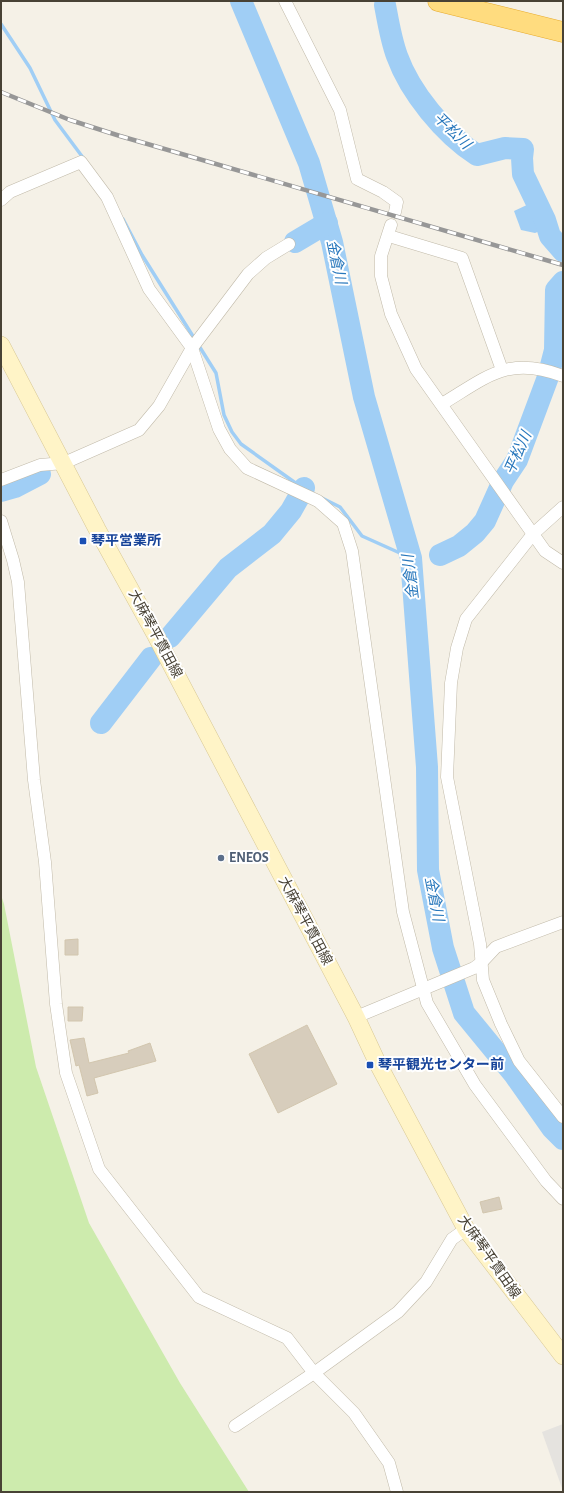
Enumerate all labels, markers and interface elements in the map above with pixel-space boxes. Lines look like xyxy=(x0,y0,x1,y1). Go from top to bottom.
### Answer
water label: 平松川 xyxy=(431,109,476,153)
water label: 金倉川 xyxy=(324,238,349,288)
water label: 平松川 xyxy=(501,427,535,477)
place label: 琴平営業所 xyxy=(91,533,161,548)
marker: 琴平営業所 xyxy=(78,536,88,546)
water label: 金倉川 xyxy=(400,552,421,600)
street label: 大麻琴平貫田線 xyxy=(126,587,185,681)
place label: ENEOS xyxy=(229,851,269,865)
marker: ENEOS xyxy=(216,853,226,863)
street label: 大麻琴平貫田線 xyxy=(276,874,335,968)
water label: 金倉川 xyxy=(422,875,447,924)
place label: 琴平観光センター前 xyxy=(378,1056,504,1072)
marker: 琴平観光センター前 xyxy=(365,1060,375,1070)
street label: 大麻琴平貫田線 xyxy=(455,1212,524,1301)

